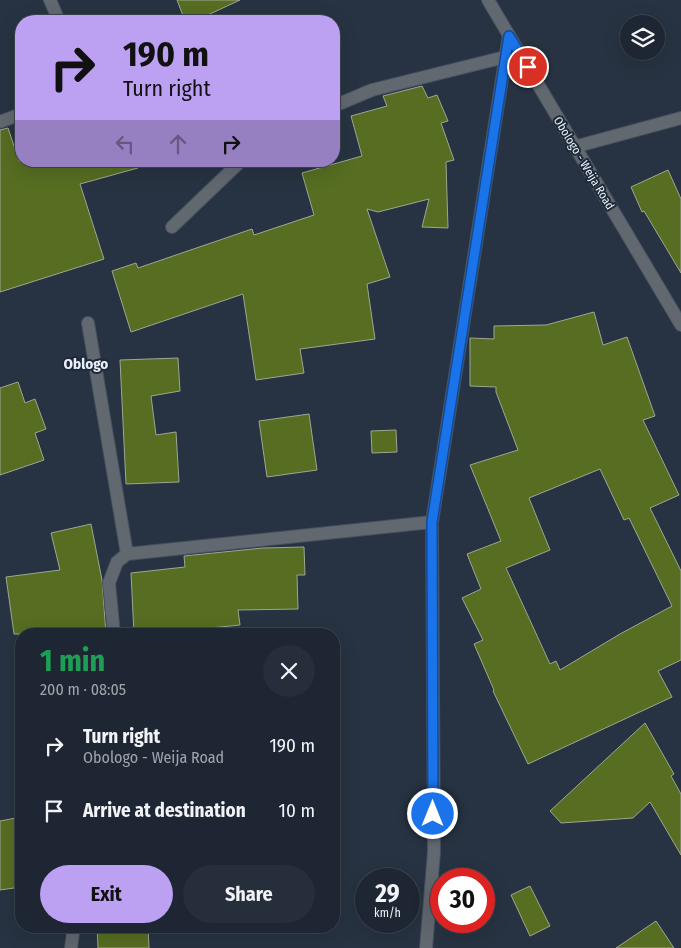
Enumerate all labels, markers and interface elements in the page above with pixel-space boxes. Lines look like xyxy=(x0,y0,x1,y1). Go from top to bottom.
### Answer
map controls xyxy=(620,15,665,60)
button: layers xyxy=(620,15,665,60)
text: 190 m xyxy=(123,33,209,75)
icon: right xyxy=(40,35,105,100)
pin xyxy=(507,46,549,88)
icon: arrive xyxy=(514,53,542,81)
text: Turn right xyxy=(123,75,211,102)
street label: Obologo - Weija Road xyxy=(551,114,617,212)
icon: left xyxy=(111,130,139,158)
icon: ahead xyxy=(164,130,192,158)
icon: right xyxy=(217,130,245,158)
district label: Oblogo xyxy=(64,355,108,373)
text: 1 min xyxy=(40,643,105,679)
button: close xyxy=(263,645,315,697)
text: 200 m · 08:05 xyxy=(40,680,126,699)
text: Turn right xyxy=(83,725,160,748)
icon: right xyxy=(40,732,68,760)
text: 190 m xyxy=(269,734,315,757)
text: Obologo - Weija Road xyxy=(83,748,224,767)
position arrow xyxy=(406,787,458,839)
icon: arrive xyxy=(40,797,68,825)
text: Arrive at destination xyxy=(83,799,246,822)
text: 10 m xyxy=(279,799,315,822)
button: Exit xyxy=(40,865,173,923)
button: Share xyxy=(183,865,315,923)
speed limit sign: 30 xyxy=(430,868,495,933)
text: 29 xyxy=(375,879,400,909)
text: km/h xyxy=(374,906,401,920)

